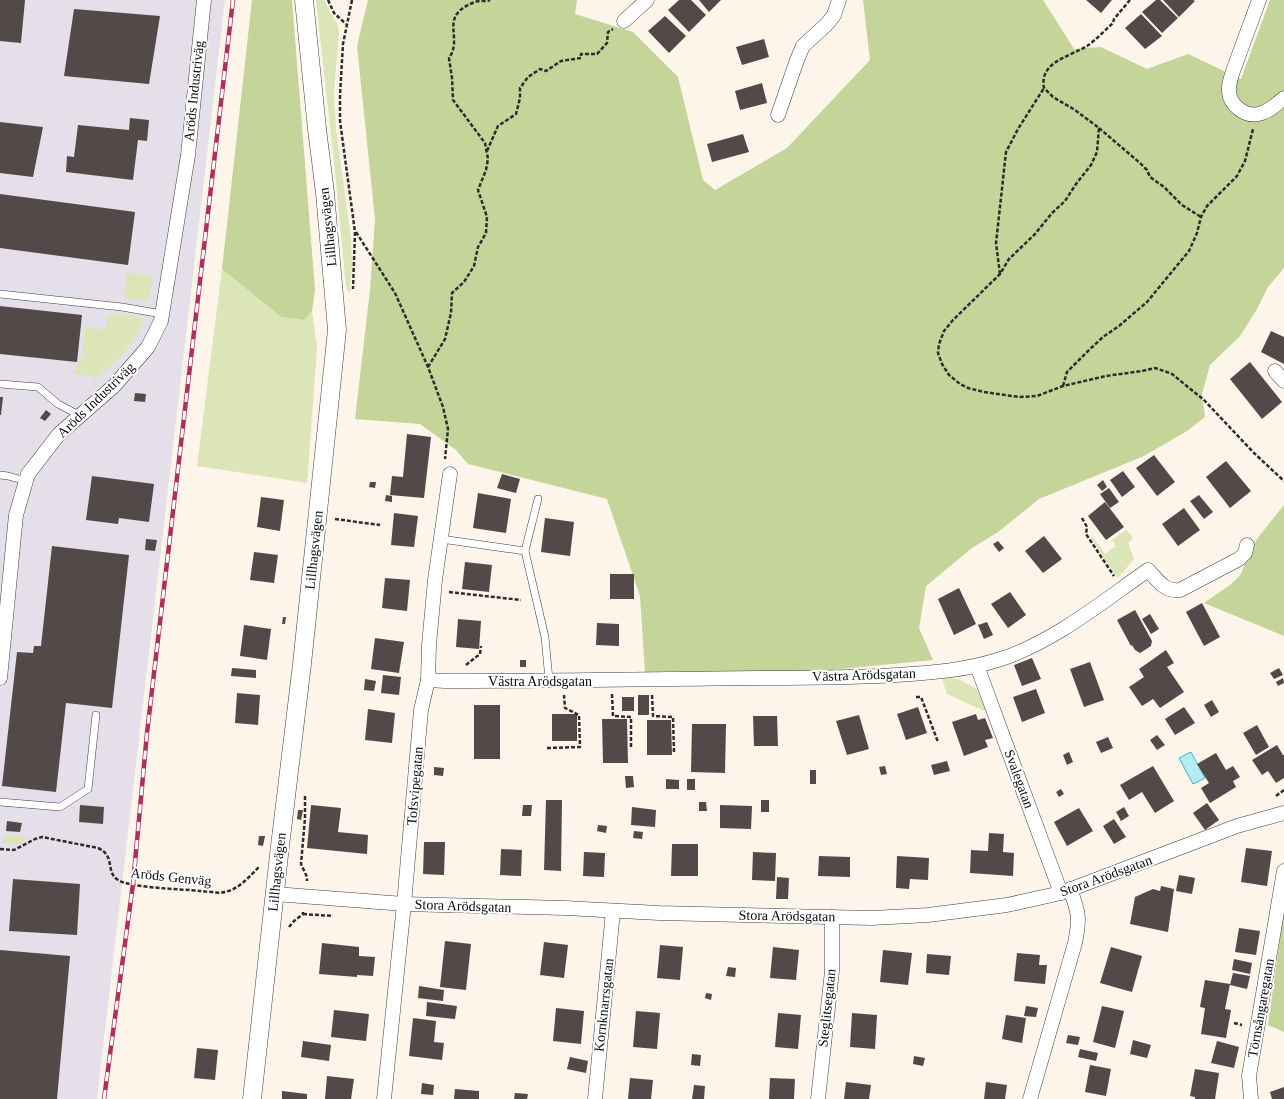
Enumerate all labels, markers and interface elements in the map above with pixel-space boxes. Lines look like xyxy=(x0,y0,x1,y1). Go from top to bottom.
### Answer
street label: Aröds Industriväg xyxy=(181,40,207,142)
street label: Lillhagsvägen xyxy=(316,187,340,267)
street label: Aröds Industriväg xyxy=(54,359,138,441)
street label: Lillhagsvägen xyxy=(302,510,326,590)
street label: Västra Arödsgatan xyxy=(812,666,916,684)
street label: Västra Arödsgatan xyxy=(488,674,592,689)
street label: Tofsvipegatan xyxy=(404,746,426,826)
street label: Svalegatan xyxy=(1001,748,1037,810)
street label: Lillhagsvägen xyxy=(265,832,289,912)
street label: Stora Arödsgatan xyxy=(1058,852,1154,900)
street label: Aröds Genväg xyxy=(130,865,212,889)
street label: Stora Arödsgatan xyxy=(414,897,512,915)
street label: Stora Arödsgatan xyxy=(738,908,836,924)
street label: Kornknarrsgatan xyxy=(592,957,616,1053)
street label: Törnsångaregatan xyxy=(1245,957,1277,1059)
street label: Steglitsegatan xyxy=(815,968,839,1048)

